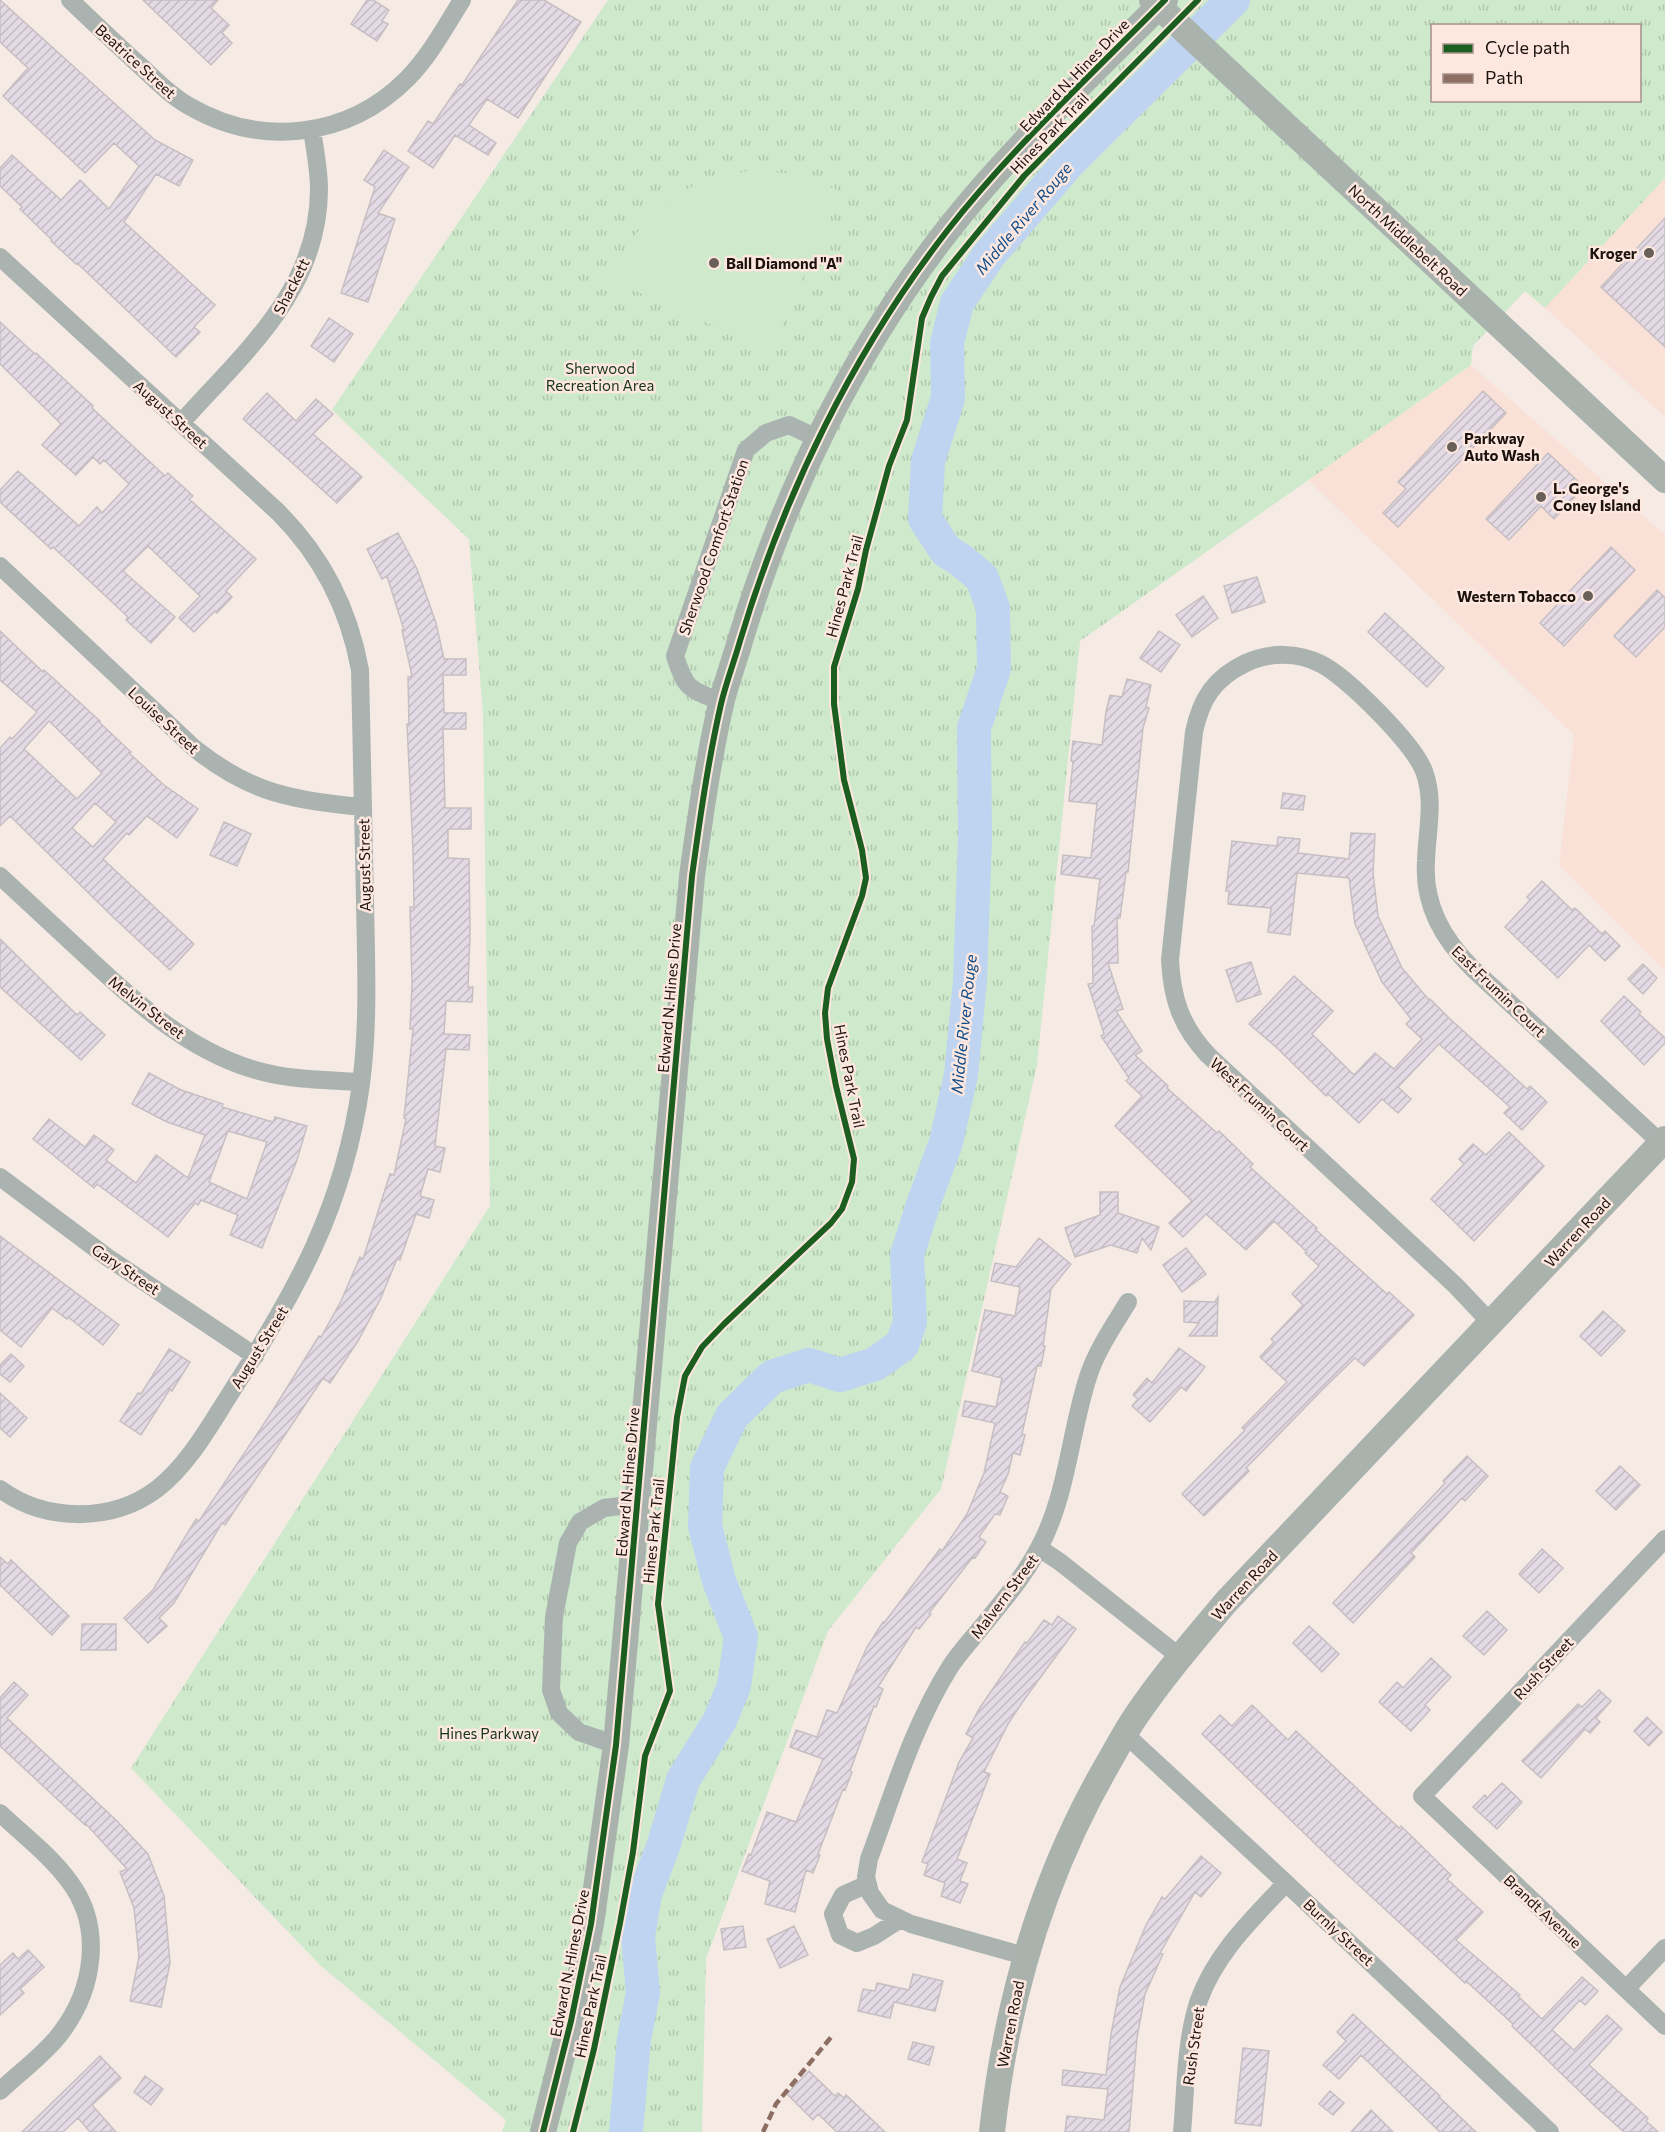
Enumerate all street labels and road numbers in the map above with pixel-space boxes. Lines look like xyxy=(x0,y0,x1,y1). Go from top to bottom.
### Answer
street label: Edward N. Hines Drive xyxy=(1015,15,1133,135)
street label: Beatrice Street xyxy=(92,20,180,102)
street label: Hines Park Trail xyxy=(1006,89,1092,177)
street label: North Middlebelt Road xyxy=(1345,180,1471,300)
street label: Shackett xyxy=(269,255,313,317)
street label: August Street xyxy=(130,376,212,452)
street label: Sherwood Comfort Station xyxy=(674,457,752,637)
street label: Hines Park Trail xyxy=(822,533,866,639)
street label: Louise Street xyxy=(125,683,203,757)
street label: August Street xyxy=(354,818,374,912)
street label: Edward N. Hines Drive xyxy=(654,923,685,1073)
street label: East Frumin Court xyxy=(1448,942,1550,1040)
street label: Melvin Street xyxy=(105,972,189,1042)
street label: Hines Park Trail xyxy=(831,1023,869,1129)
street label: West Frumin Court xyxy=(1207,1053,1313,1155)
street label: Warren Road xyxy=(1540,1193,1614,1271)
street label: Gary Street xyxy=(89,1240,163,1298)
street label: August Street xyxy=(227,1303,291,1391)
street label: Edward N. Hines Drive xyxy=(612,1407,643,1557)
street label: Hines Park Trail xyxy=(639,1478,667,1584)
street label: Warren Road xyxy=(1207,1546,1281,1624)
street label: Malvern Street xyxy=(966,1550,1042,1642)
street label: Rush Street xyxy=(1509,1633,1577,1703)
street label: Brandt Avenue xyxy=(1500,1870,1586,1952)
street label: Edward N. Hines Drive xyxy=(546,1888,592,2038)
street label: Burnly Street xyxy=(1300,1895,1378,1969)
street label: Hines Park Trail xyxy=(570,1953,610,2059)
street label: Warren Road xyxy=(993,1979,1027,2069)
street label: Rush Street xyxy=(1179,2006,1207,2086)

